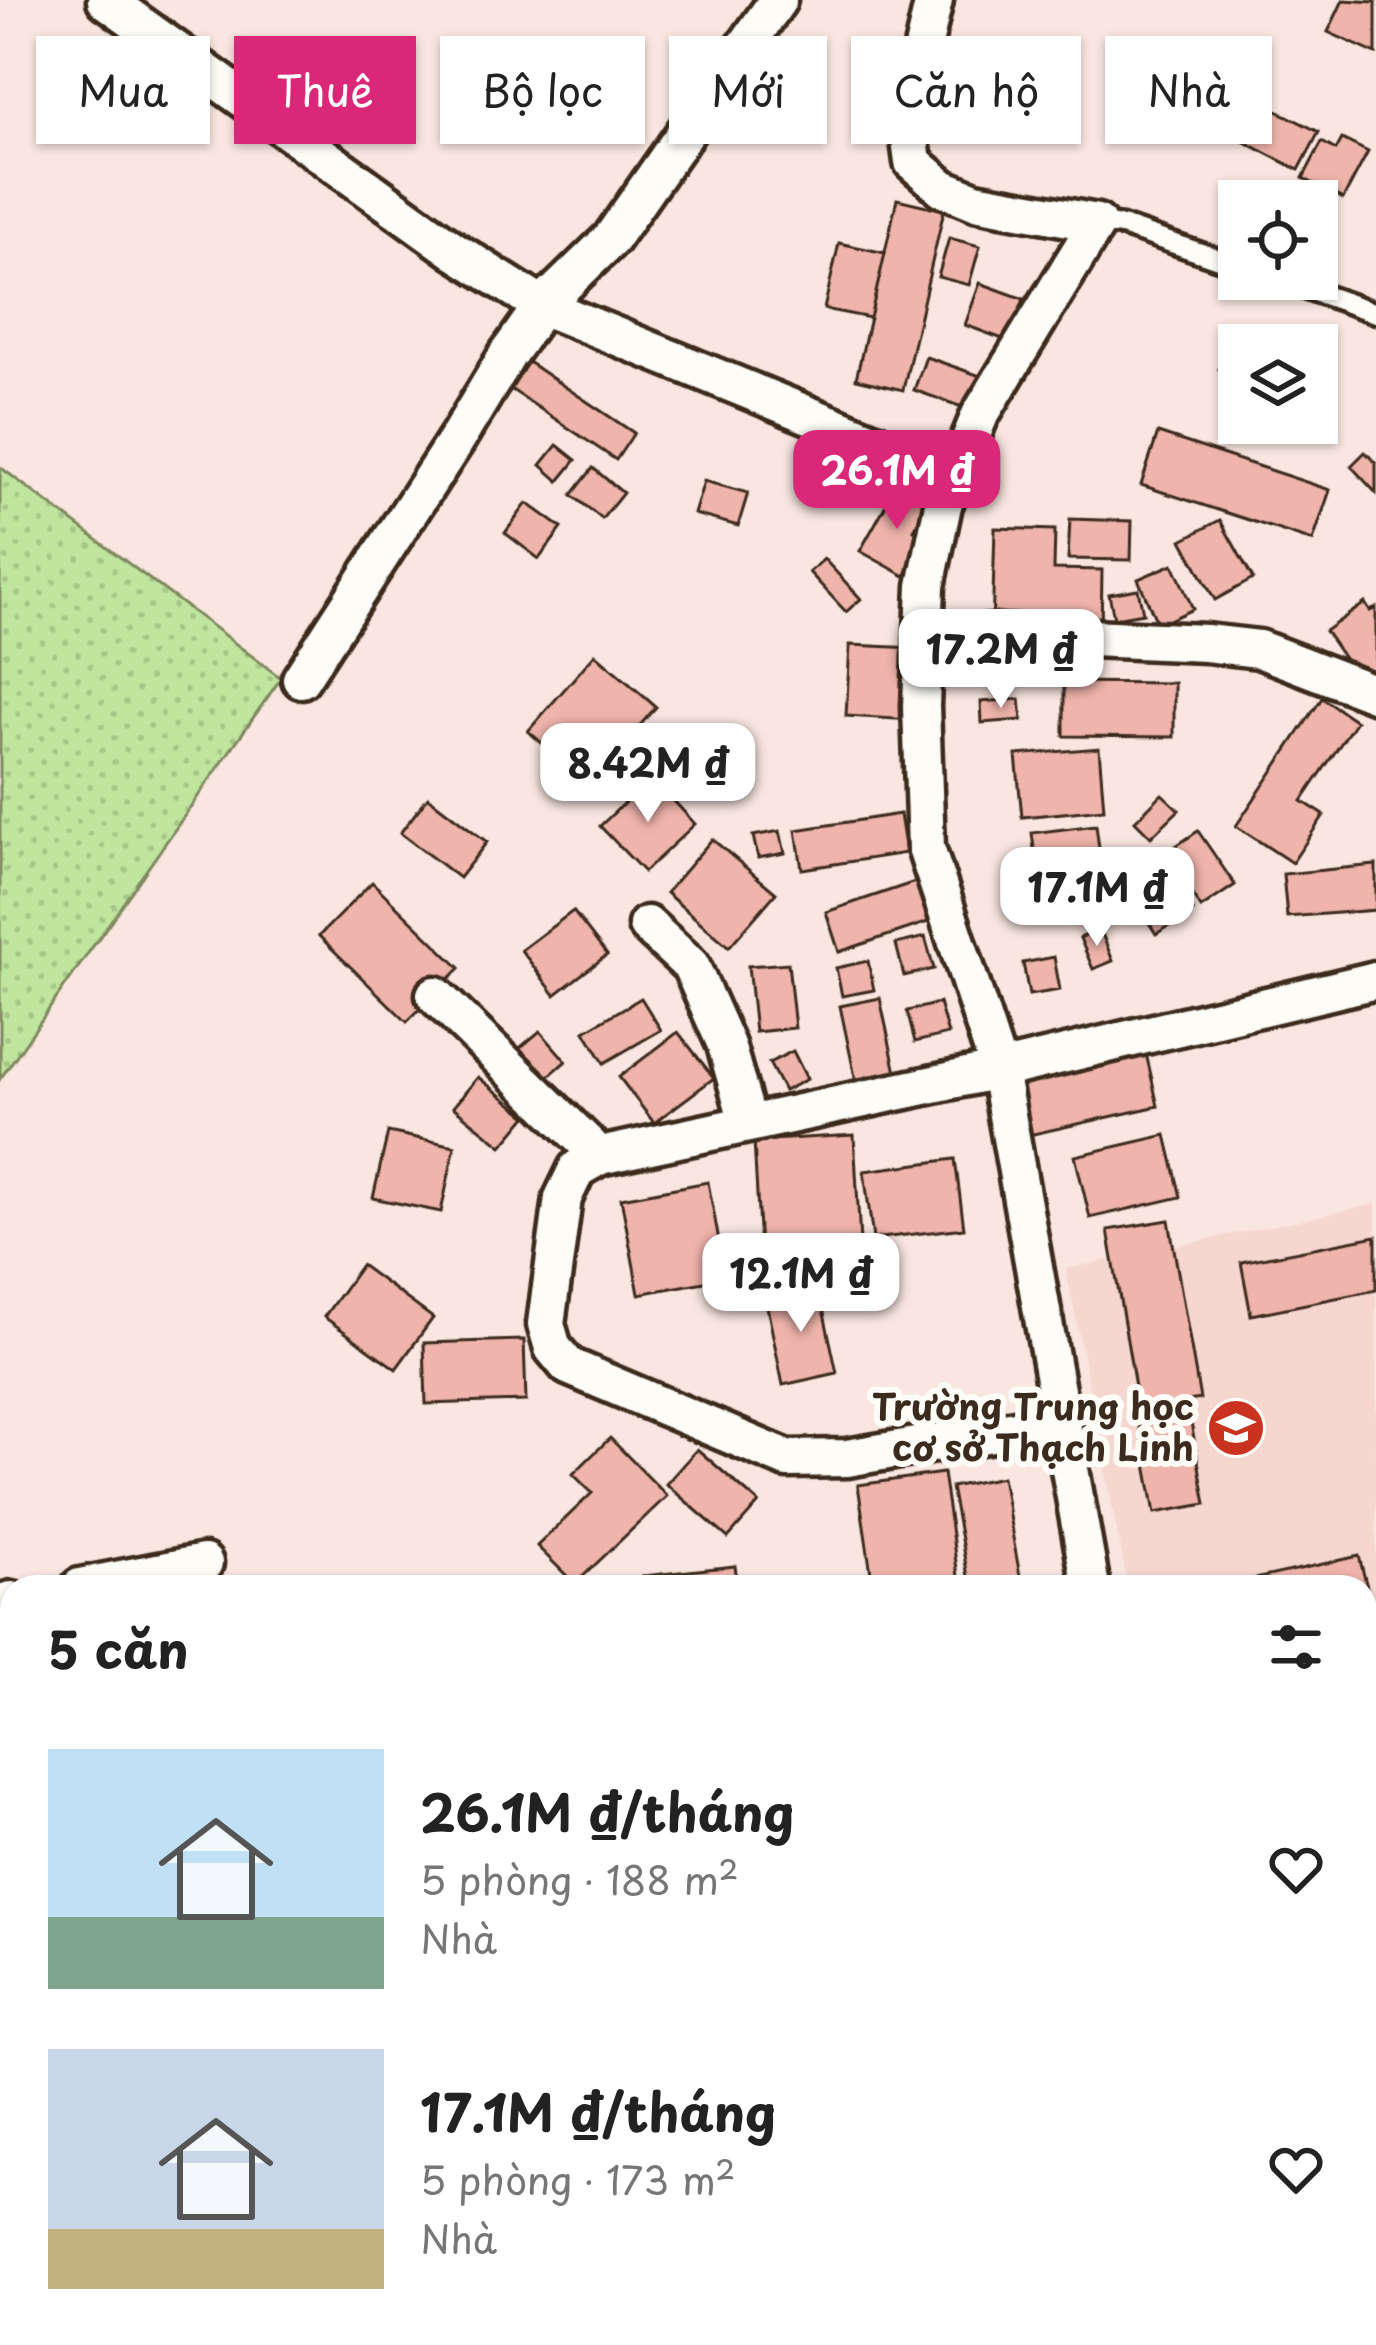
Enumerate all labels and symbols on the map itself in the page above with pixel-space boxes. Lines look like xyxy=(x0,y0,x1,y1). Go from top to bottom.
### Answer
pin: 26.1M ₫ xyxy=(786,430,1008,532)
pin: 17.2M ₫ xyxy=(890,609,1112,711)
pin: 8.42M ₫ xyxy=(537,723,759,825)
pin: 17.1M ₫ xyxy=(986,847,1208,949)
pin: 12.1M ₫ xyxy=(690,1233,912,1335)
place label: Trường Trung học cơ sở Thạch Linh xyxy=(872,1378,1194,1473)
school or university icon: Trường Trung học cơ sở Thạch Linh xyxy=(1205,1397,1267,1459)

